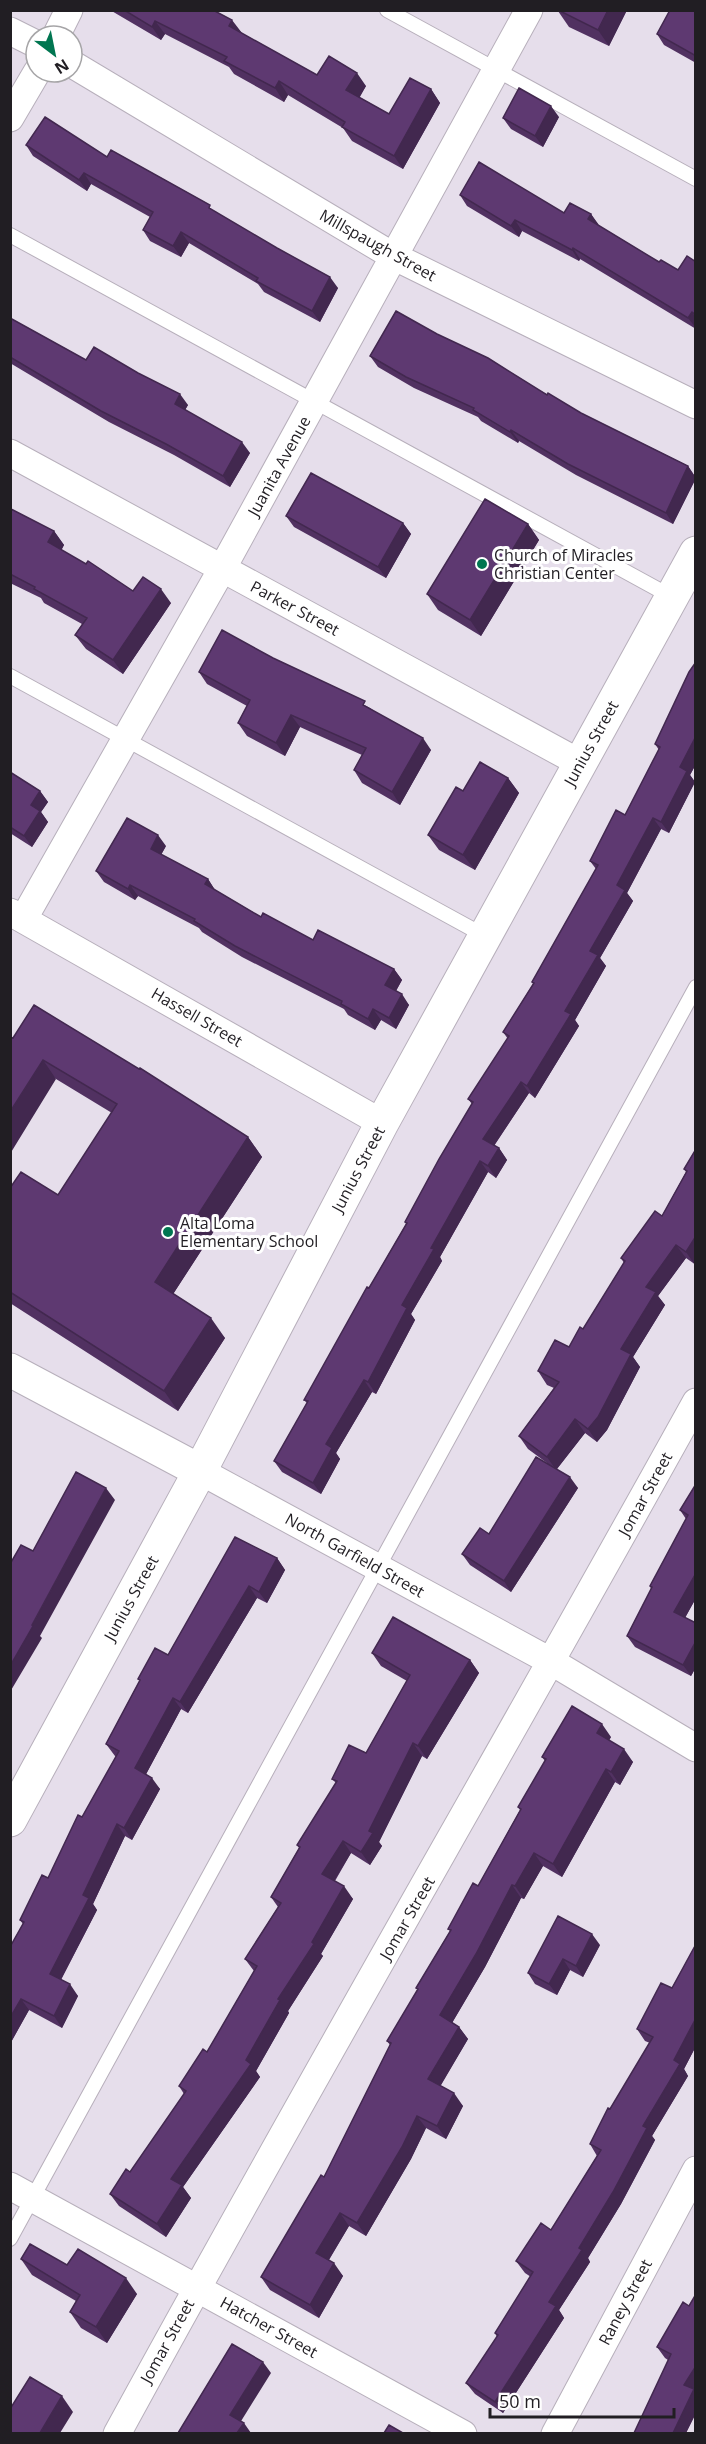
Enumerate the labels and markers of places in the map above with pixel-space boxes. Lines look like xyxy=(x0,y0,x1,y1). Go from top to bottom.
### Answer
place label: Church of Miracles Christian Center xyxy=(494,544,633,584)
marker: Church of Miracles Christian Center xyxy=(475,557,489,571)
place label: Alta Loma Elementary School xyxy=(180,1212,318,1252)
marker: Alta Loma Elementary School xyxy=(161,1225,175,1239)

